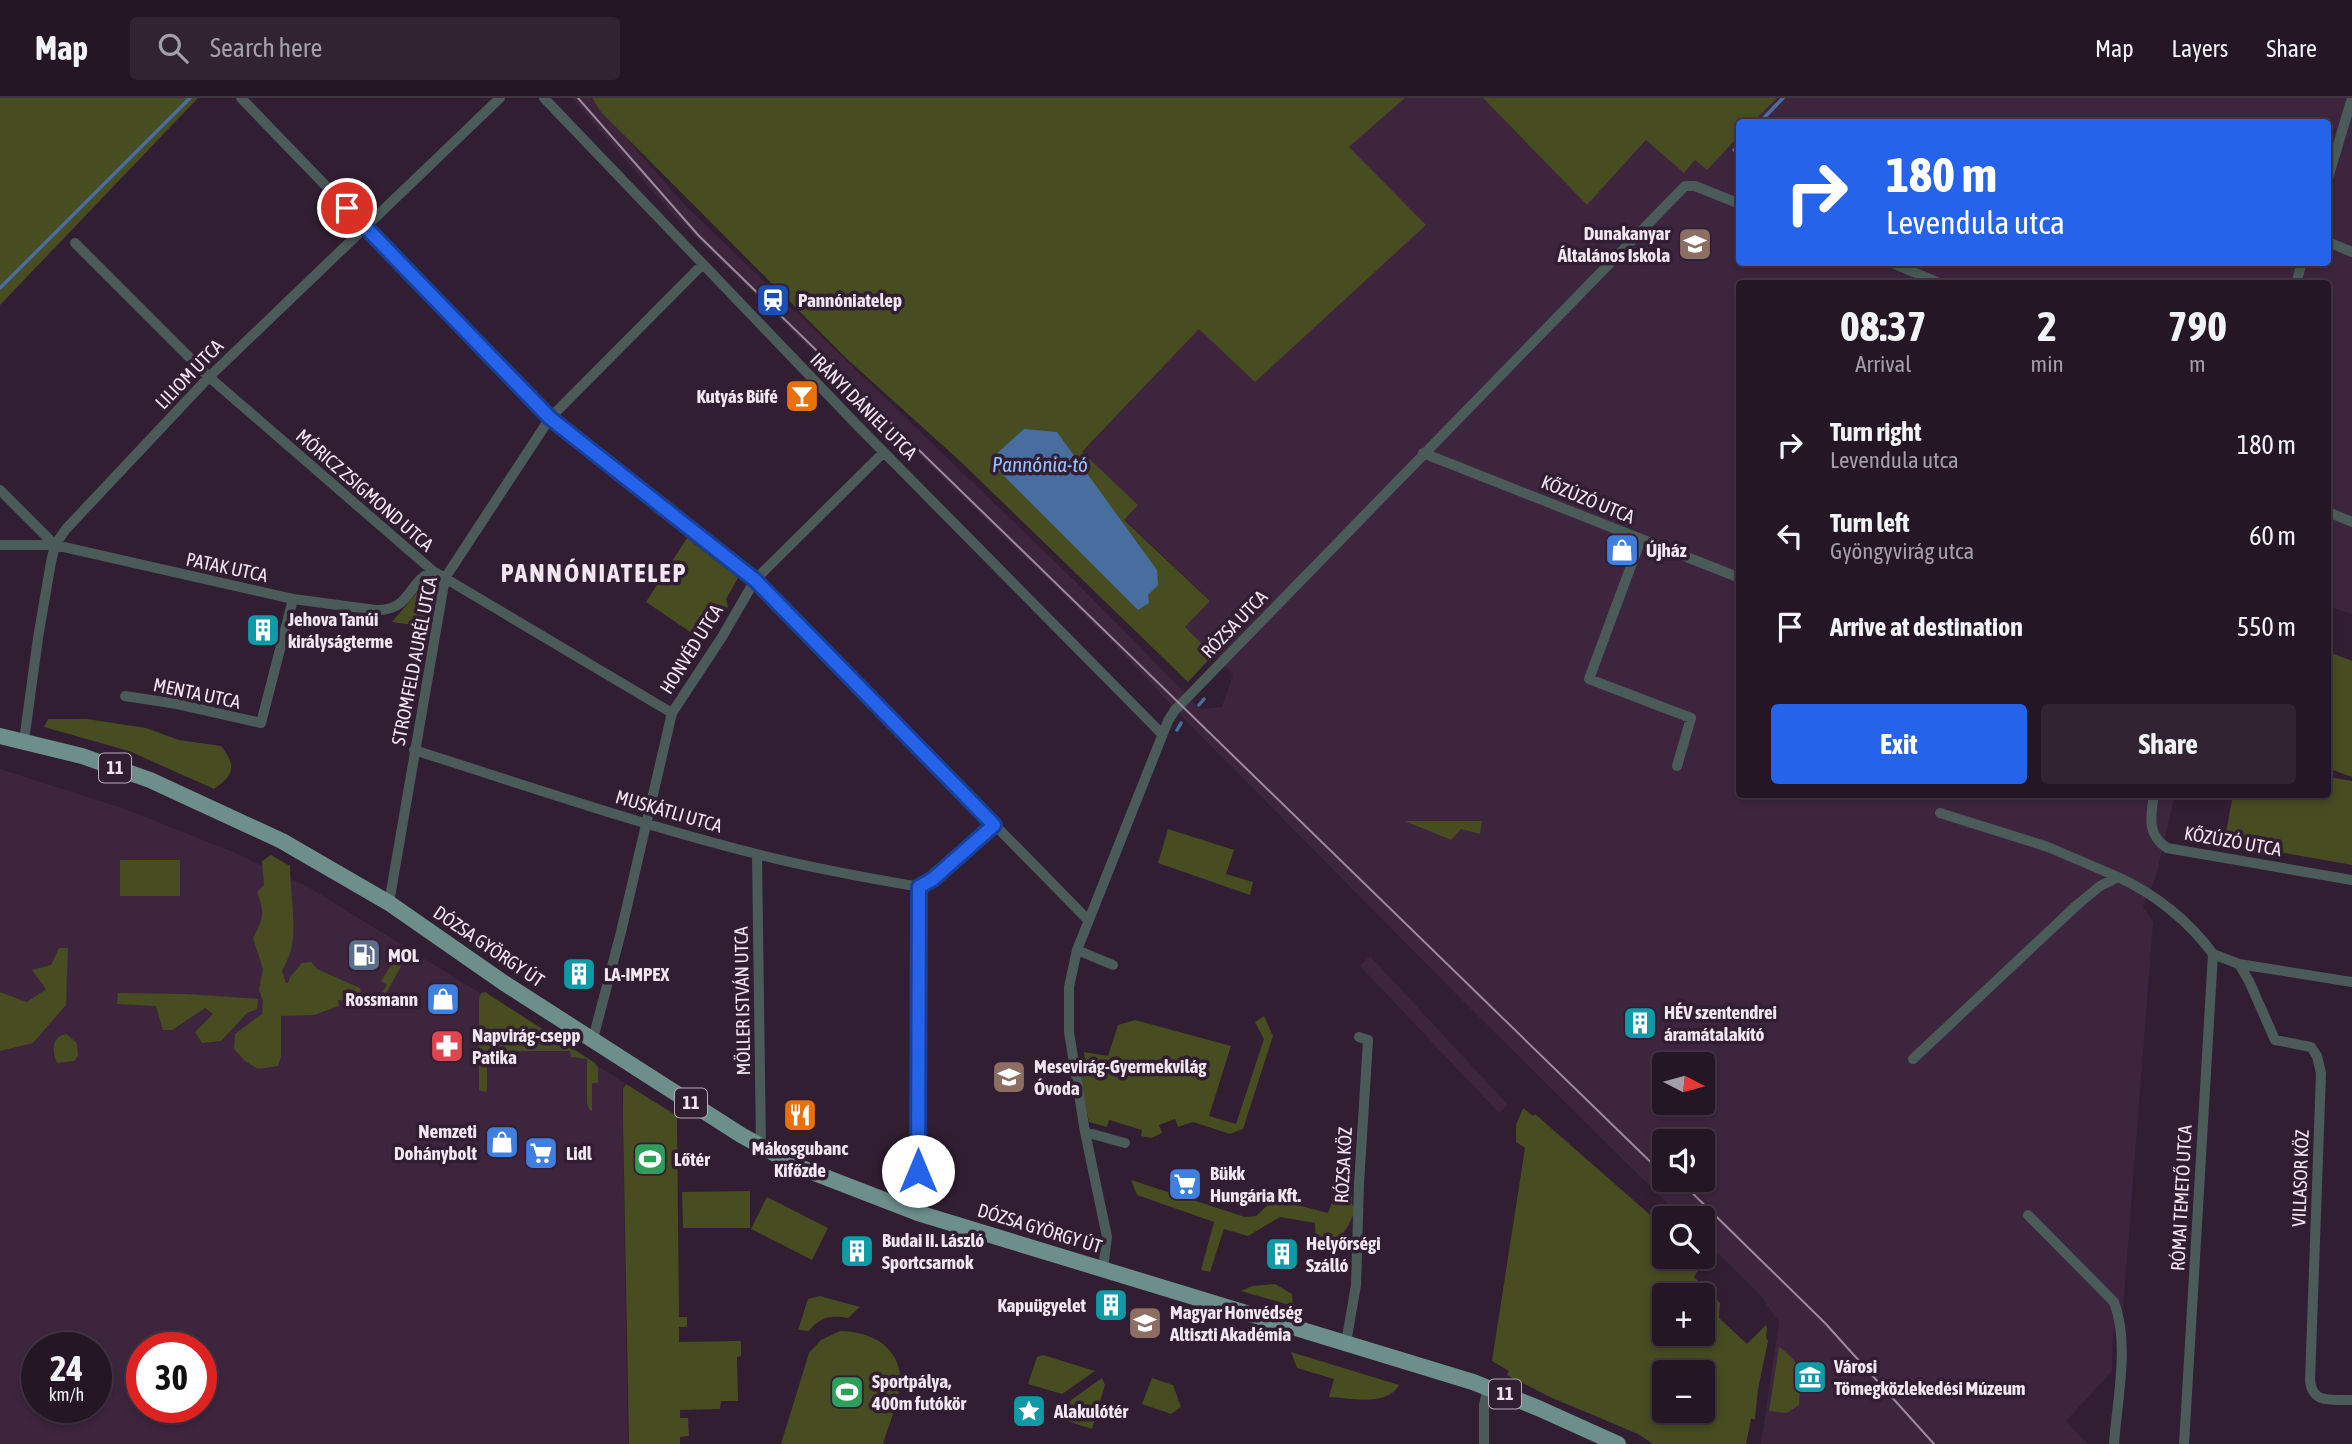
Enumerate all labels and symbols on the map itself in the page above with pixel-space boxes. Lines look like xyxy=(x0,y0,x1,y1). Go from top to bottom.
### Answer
pin xyxy=(317,178,377,238)
place label: Dunakanyar Általános Iskola xyxy=(1557,222,1670,266)
school or university icon: Dunakanyar Általános Iskola xyxy=(1676,225,1714,263)
station icon: Pannóniatelep xyxy=(754,281,792,319)
place label: Pannóniatelep xyxy=(798,289,902,311)
street label: LILIOM UTCA xyxy=(151,334,228,413)
street label: IRÁNYI DÁNIEL UTCA xyxy=(806,348,922,464)
bar icon: Kutyás Büfé xyxy=(783,377,821,415)
place label: Kutyás Büfé xyxy=(696,385,778,407)
street label: MÓRICZ ZSIGMOND UTCA xyxy=(292,424,439,556)
water label: Pannónia-tó xyxy=(992,452,1088,476)
street label: KŐZÚZÓ UTCA xyxy=(1538,470,1638,528)
shop icon: Újház xyxy=(1603,531,1641,569)
place label: Újház xyxy=(1646,539,1687,561)
street label: PATAK UTCA xyxy=(184,548,271,587)
district label: PANNÓNIATELEP xyxy=(501,558,687,588)
street label: STROMFELD AURÉL UTCA xyxy=(387,574,441,747)
street label: RÓZSA UTCA xyxy=(1196,585,1272,662)
street label: HONVÉD UTCA xyxy=(655,600,727,698)
place label: Jehova Tanúi királyságterme xyxy=(287,608,393,652)
building icon: Jehova Tanúi királyságterme xyxy=(244,611,282,649)
street label: MENTA UTCA xyxy=(151,673,243,713)
road number: 11 xyxy=(99,754,131,782)
street label: MUSKÁTLI UTCA xyxy=(613,785,726,837)
street label: KŐZÚZÓ UTCA xyxy=(2183,822,2284,861)
street label: DÓZSA GYÖRGY ÚT xyxy=(429,901,549,992)
street label: MÖLLER ISTVÁN UTCA xyxy=(730,926,754,1076)
fuel station icon: MOL xyxy=(345,936,383,974)
place label: MOL xyxy=(388,944,420,966)
building icon: LA-IMPEX xyxy=(560,955,598,993)
place label: LA-IMPEX xyxy=(604,963,669,985)
shop icon: Rossmann xyxy=(424,980,462,1018)
place label: Rossmann xyxy=(345,988,418,1010)
place label: HÉV szentendrei áramátalakító xyxy=(1664,1001,1777,1045)
building icon: HÉV szentendrei áramátalakító xyxy=(1621,1004,1659,1042)
place label: Napvirág-csepp Patika xyxy=(472,1024,580,1068)
pharmacy icon: Napvirág-csepp Patika xyxy=(428,1027,466,1065)
north arrow xyxy=(1652,1052,1715,1115)
place label: Mesevirág-Gyermekvilág Óvoda xyxy=(1034,1055,1207,1099)
school or university icon: Mesevirág-Gyermekvilág Óvoda xyxy=(990,1058,1028,1096)
road number: 11 xyxy=(675,1088,707,1118)
restaurant icon: Mákosgubanc Kifőzde xyxy=(781,1096,819,1134)
place label: Nemzeti Dohánybolt xyxy=(394,1120,478,1164)
shop icon: Nemzeti Dohánybolt xyxy=(483,1123,521,1161)
street label: RÓMAI TEMETŐ UTCA xyxy=(2166,1124,2196,1271)
street label: RÓZSA KÖZ xyxy=(1330,1126,1356,1204)
street label: VILLASOR KÖZ xyxy=(2287,1129,2313,1227)
supermarket icon: Lidl xyxy=(522,1134,560,1172)
position arrow xyxy=(881,1134,955,1208)
place label: Mákosgubanc Kifőzde xyxy=(752,1137,848,1181)
sports icon: Lőtér xyxy=(631,1140,669,1178)
place label: Lidl xyxy=(566,1142,593,1164)
place label: Lőtér xyxy=(674,1148,710,1170)
place label: Bükk Hungária Kft. xyxy=(1210,1162,1301,1206)
supermarket icon: Bükk Hungária Kft. xyxy=(1166,1165,1204,1203)
street label: DÓZSA GYÖRGY ÚT xyxy=(975,1199,1105,1258)
place label: Budai II. László Sportcsarnok xyxy=(882,1229,984,1273)
building icon: Budai II. László Sportcsarnok xyxy=(838,1232,876,1270)
place label: Helyőrségi Szálló xyxy=(1306,1232,1381,1276)
building icon: Helyőrségi Szálló xyxy=(1263,1235,1301,1273)
building icon: Kapuügyelet xyxy=(1092,1286,1130,1324)
place label: Kapuügyelet xyxy=(997,1294,1087,1316)
place label: Magyar Honvédség Altiszti Akadémia xyxy=(1169,1301,1303,1345)
school or university icon: Magyar Honvédség Altiszti Akadémia xyxy=(1126,1304,1164,1342)
speed limit sign: 30 xyxy=(126,1332,217,1423)
place label: Városi Tömegközlekedési Múzeum xyxy=(1833,1355,2026,1399)
museum icon: Városi Tömegközlekedési Múzeum xyxy=(1791,1358,1829,1396)
place label: Sportpálya, 400m futókör xyxy=(871,1370,967,1414)
sports icon: Sportpálya, 400m futókör xyxy=(828,1373,866,1411)
road number: 11 xyxy=(1489,1380,1521,1408)
place icon: Alakulótér xyxy=(1010,1392,1048,1430)
place label: Alakulótér xyxy=(1053,1400,1128,1422)

